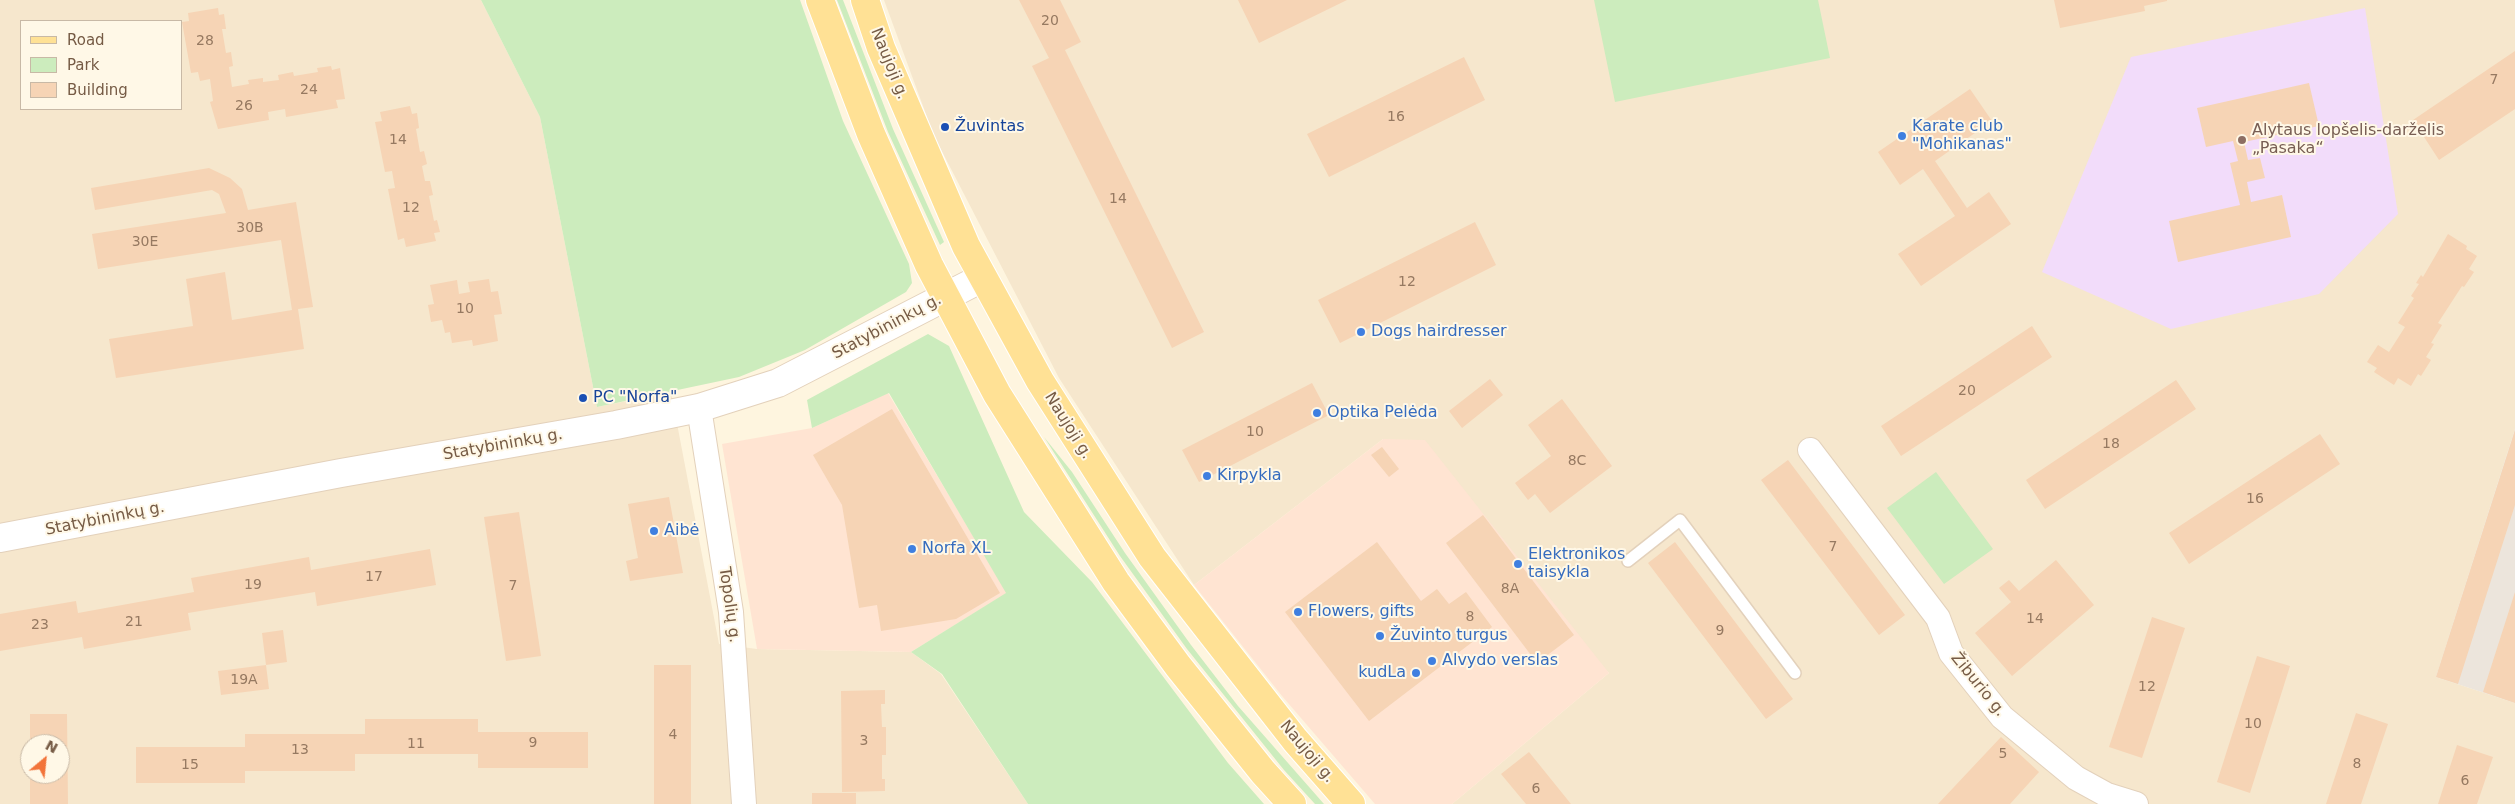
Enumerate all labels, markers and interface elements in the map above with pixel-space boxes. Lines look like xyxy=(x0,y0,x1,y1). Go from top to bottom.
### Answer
house number: 20 xyxy=(1041,13,1059,29)
legend xyxy=(20,20,182,110)
street label: Naujoji g. xyxy=(866,25,912,103)
text: Road xyxy=(67,31,105,49)
house number: 28 xyxy=(196,33,214,49)
text: Park xyxy=(67,56,99,74)
house number: 7 xyxy=(2490,72,2498,88)
text: Building xyxy=(67,81,128,99)
house number: 24 xyxy=(300,82,318,98)
house number: 26 xyxy=(235,98,253,114)
house number: 16 xyxy=(1387,109,1405,125)
place label: Žuvintas xyxy=(955,117,1025,137)
place label: Karate club "Mohikanas" xyxy=(1912,117,2012,155)
marker: Žuvintas xyxy=(939,121,951,133)
place label: Alytaus lopšelis-darželis „Pasaka“ xyxy=(2252,121,2444,159)
marker: Karate club "Mohikanas" xyxy=(1896,130,1908,142)
house number: 14 xyxy=(389,132,407,148)
marker: Alytaus lopšelis-darželis „Pasaka“ xyxy=(2236,134,2248,146)
house number: 14 xyxy=(1109,191,1127,207)
house number: 12 xyxy=(402,200,420,216)
house number: 30B xyxy=(236,220,264,236)
house number: 30E xyxy=(132,234,158,250)
house number: 12 xyxy=(1398,274,1416,290)
street label: Statybininkų g. xyxy=(829,290,945,364)
house number: 10 xyxy=(456,301,474,317)
place label: Dogs hairdresser xyxy=(1371,322,1507,342)
marker: Dogs hairdresser xyxy=(1355,326,1367,338)
house number: 20 xyxy=(1958,383,1976,399)
place label: PC "Norfa" xyxy=(593,388,677,408)
street label: Naujoji g. xyxy=(1040,389,1096,463)
marker: PC "Norfa" xyxy=(577,392,589,404)
place label: Optika Pelėda xyxy=(1327,403,1438,423)
marker: Optika Pelėda xyxy=(1311,407,1323,419)
house number: 10 xyxy=(1246,424,1264,440)
street label: Statybininkų g. xyxy=(442,425,564,465)
house number: 18 xyxy=(2102,436,2120,452)
house number: 8C xyxy=(1568,453,1586,469)
place label: Kirpykla xyxy=(1217,466,1282,486)
marker: Kirpykla xyxy=(1201,470,1213,482)
house number: 16 xyxy=(2246,491,2264,507)
street label: Statybininkų g. xyxy=(44,498,166,540)
place label: Aibė xyxy=(664,521,699,541)
marker: Aibė xyxy=(648,525,660,537)
place label: Norfa XL xyxy=(922,539,991,559)
house number: 7 xyxy=(1829,539,1837,555)
marker: Norfa XL xyxy=(906,543,918,555)
place label: Elektronikos taisykla xyxy=(1528,545,1625,583)
marker: Elektronikos taisykla xyxy=(1512,558,1524,570)
street label: Topolių g. xyxy=(714,566,744,644)
house number: 17 xyxy=(365,569,383,585)
house number: 19 xyxy=(244,577,262,593)
house number: 7 xyxy=(509,578,517,594)
house number: 8A xyxy=(1501,581,1519,597)
place label: Flowers, gifts xyxy=(1308,602,1414,622)
marker: Flowers, gifts xyxy=(1292,606,1304,618)
house number: 8 xyxy=(1466,609,1474,625)
house number: 14 xyxy=(2026,611,2044,627)
house number: 21 xyxy=(125,614,143,630)
house number: 23 xyxy=(31,617,49,633)
house number: 9 xyxy=(1716,623,1724,639)
place label: Žuvinto turgus xyxy=(1390,626,1508,646)
marker: Žuvinto turgus xyxy=(1374,630,1386,642)
street label: Žiburio g. xyxy=(1946,649,2010,721)
place label: Alvydo verslas xyxy=(1442,651,1558,671)
marker: Alvydo verslas xyxy=(1426,655,1438,667)
place label: kudLa xyxy=(1358,663,1406,683)
marker: kudLa xyxy=(1410,667,1422,679)
house number: 19A xyxy=(230,672,258,688)
house number: 12 xyxy=(2138,679,2156,695)
house number: 10 xyxy=(2244,716,2262,732)
street label: Naujoji g. xyxy=(1275,717,1339,787)
house number: 4 xyxy=(669,727,677,743)
house number: 3 xyxy=(860,733,868,749)
north arrow xyxy=(20,734,70,784)
house number: 9 xyxy=(529,735,537,751)
house number: 11 xyxy=(407,736,425,752)
text: N xyxy=(43,737,61,756)
house number: 13 xyxy=(291,742,309,758)
house number: 5 xyxy=(1999,746,2007,762)
house number: 8 xyxy=(2353,756,2361,772)
house number: 15 xyxy=(181,757,199,773)
house number: 6 xyxy=(2461,773,2469,789)
house number: 6 xyxy=(1532,781,1540,797)

